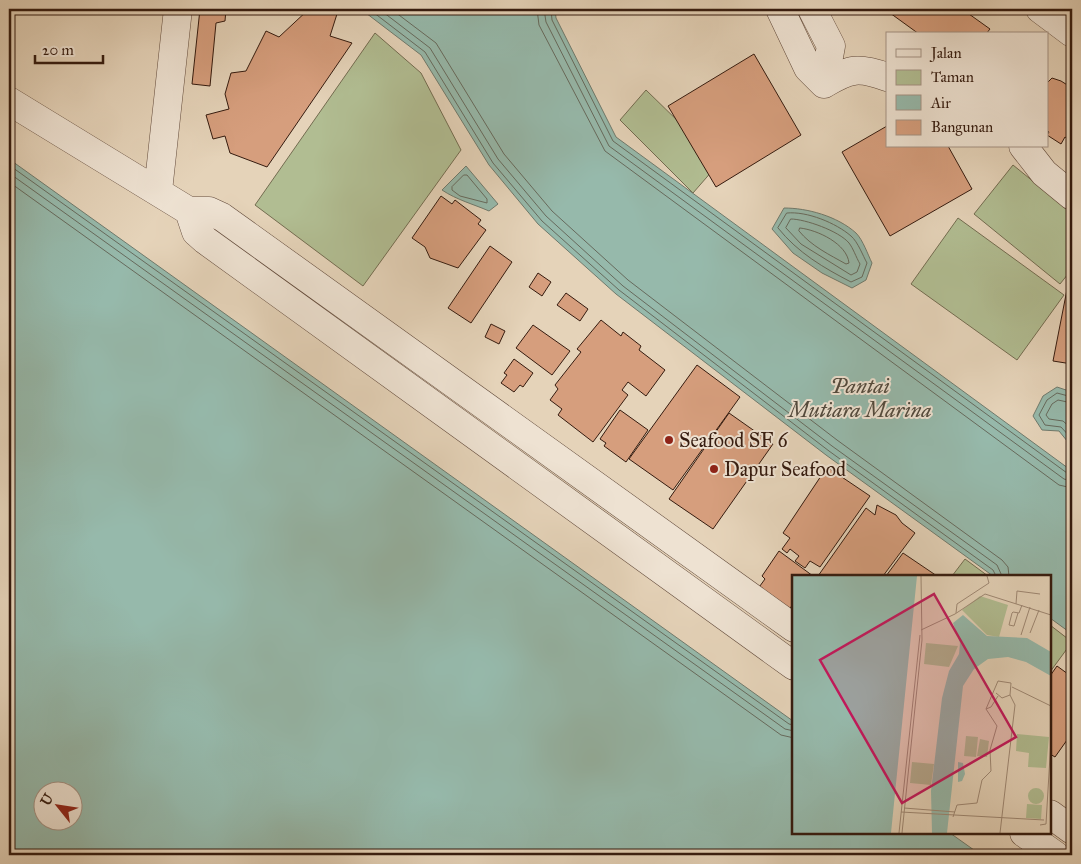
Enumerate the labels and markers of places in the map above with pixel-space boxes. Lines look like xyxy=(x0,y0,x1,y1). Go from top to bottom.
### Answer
place label: Seafood SF 6 xyxy=(679,428,789,452)
marker: Seafood SF 6 xyxy=(663,434,675,446)
place label: Dapur Seafood xyxy=(724,457,846,481)
marker: Dapur Seafood xyxy=(708,463,720,475)

